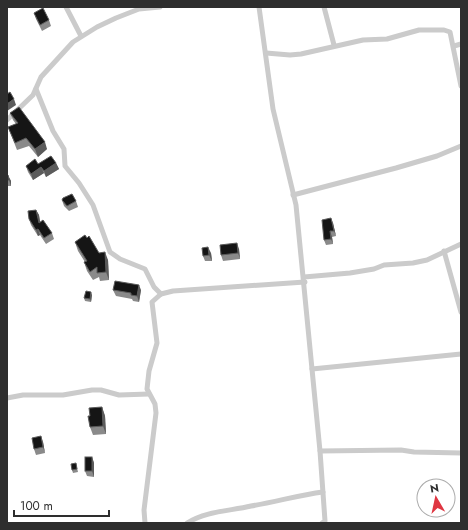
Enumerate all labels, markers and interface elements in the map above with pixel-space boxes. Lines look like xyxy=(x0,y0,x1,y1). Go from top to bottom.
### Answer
north arrow xyxy=(416,478,456,518)
text: N xyxy=(429,480,440,497)
scale bar xyxy=(14,492,109,518)
text: 100 m xyxy=(20,497,53,515)

